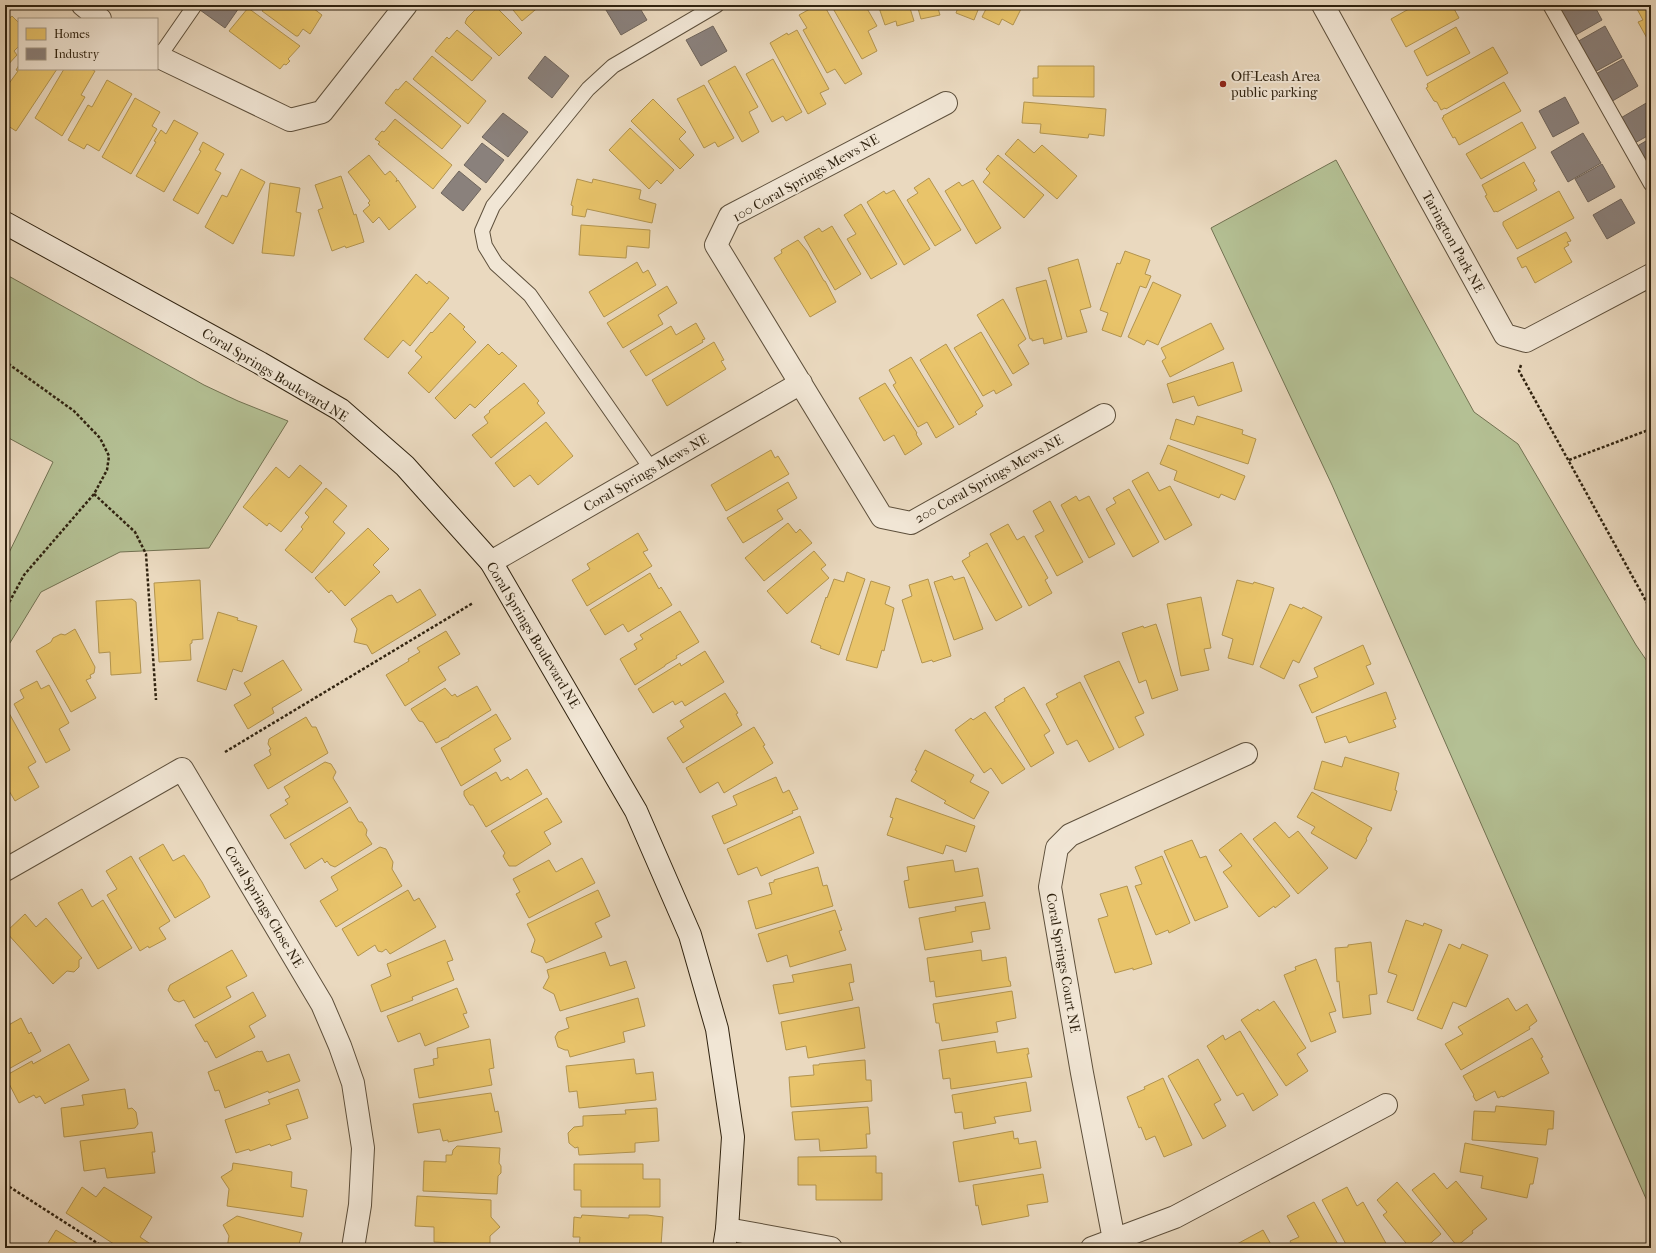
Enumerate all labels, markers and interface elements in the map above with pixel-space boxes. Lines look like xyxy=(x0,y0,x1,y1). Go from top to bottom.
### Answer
legend xyxy=(18,18,158,70)
text: Homes xyxy=(54,27,90,41)
text: Industry xyxy=(54,47,100,61)
place label: Off-Leash Area public parking xyxy=(1230,68,1321,101)
marker: Off-Leash Area public parking xyxy=(1218,79,1228,89)
street label: 100 Coral Springs Mews NE xyxy=(730,130,883,225)
street label: Tarington Park NE xyxy=(1418,188,1488,296)
street label: Coral Springs Boulevard NE xyxy=(199,324,352,426)
street label: Coral Springs Mews NE xyxy=(580,430,712,516)
street label: 200 Coral Springs Mews NE xyxy=(912,431,1067,527)
street label: Coral Springs Boulevard NE xyxy=(482,559,584,712)
street label: Coral Springs Close NE xyxy=(221,843,307,971)
street label: Coral Springs Court NE xyxy=(1042,892,1084,1035)

